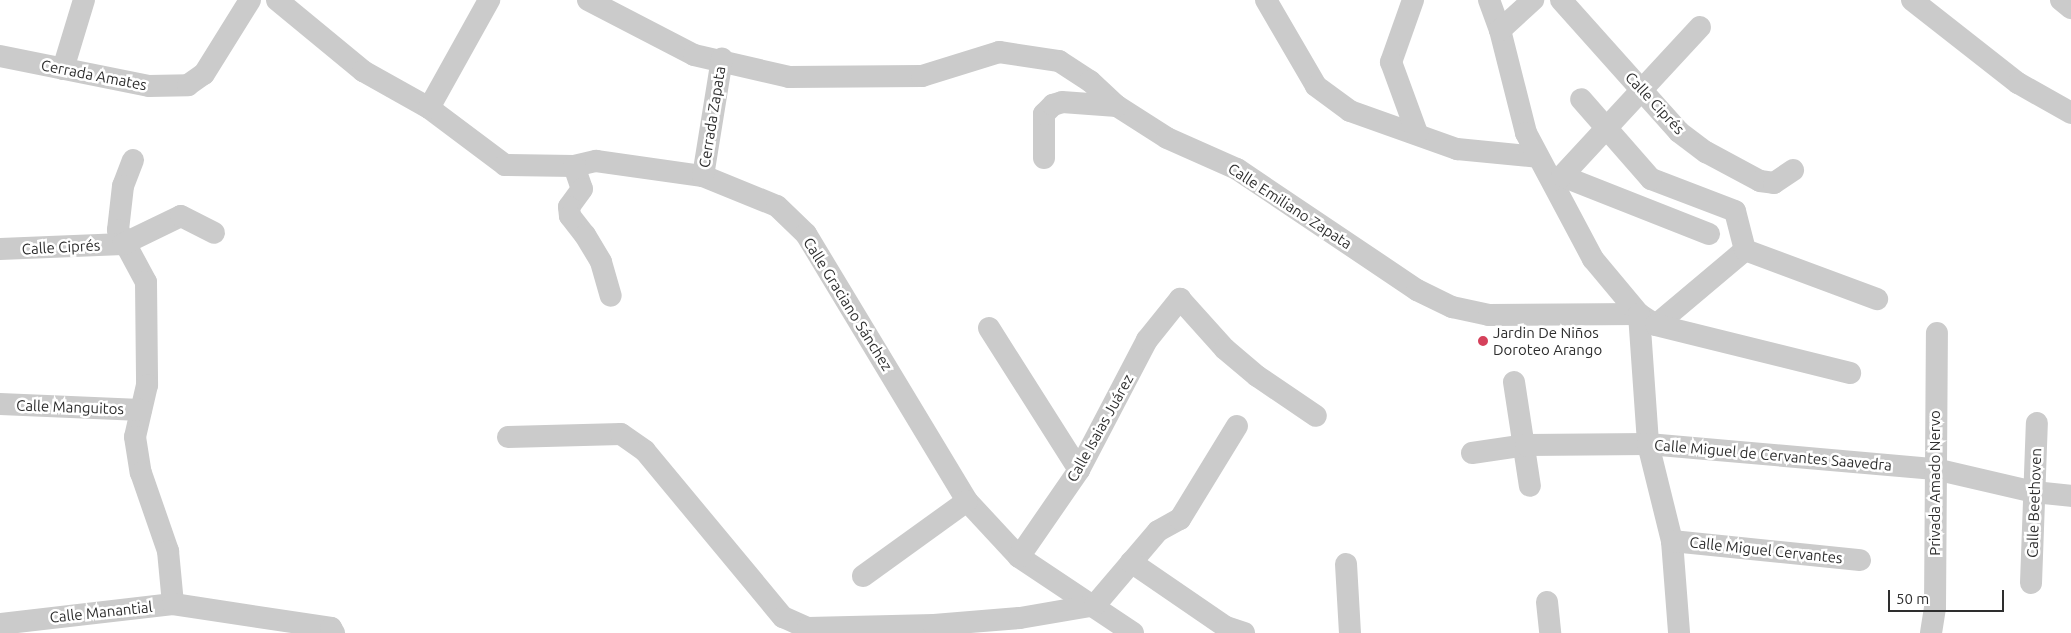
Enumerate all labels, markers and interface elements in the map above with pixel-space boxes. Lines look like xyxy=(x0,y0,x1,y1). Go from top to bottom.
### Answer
street label: Cerrada Amates xyxy=(40,56,148,94)
street label: Cerrada Zapata xyxy=(695,65,729,169)
street label: Calle Ciprés xyxy=(1622,68,1688,138)
street label: Calle Emiliano Zapata xyxy=(1225,159,1355,253)
street label: Calle Graciano Sánchez xyxy=(800,234,896,374)
street label: Calle Ciprés xyxy=(21,236,101,258)
place label: Jardin De Niños Doroteo Arango xyxy=(1493,323,1602,358)
marker: Jardin De Niños Doroteo Arango xyxy=(1477,335,1489,347)
street label: Calle Isaias Juárez xyxy=(1063,371,1137,485)
street label: Calle Manguitos xyxy=(16,396,124,418)
street label: Privada Amado Nervo xyxy=(1926,410,1944,556)
street label: Calle Miguel de Cervantes Saavedra xyxy=(1653,436,1893,474)
street label: Calle Beethoven xyxy=(2023,448,2045,558)
street label: Calle Miguel Cervantes xyxy=(1689,533,1843,567)
scale bar xyxy=(1891,580,2007,612)
text: 50 m xyxy=(1896,590,1929,607)
street label: Calle Manantial xyxy=(49,598,153,626)

